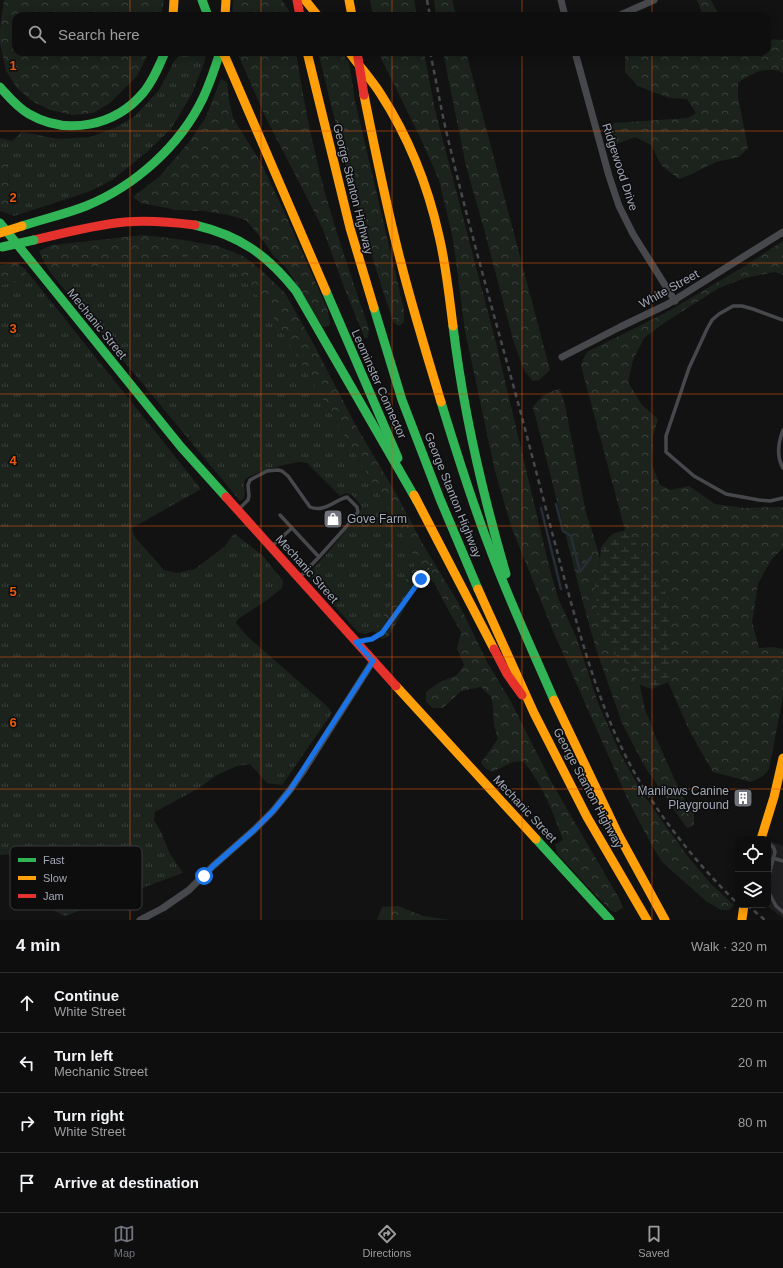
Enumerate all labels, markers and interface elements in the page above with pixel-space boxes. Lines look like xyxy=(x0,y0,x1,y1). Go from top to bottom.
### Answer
search box xyxy=(12,12,771,56)
icon: search xyxy=(26,23,48,45)
text: Search here xyxy=(58,26,140,43)
text: 1 xyxy=(9,58,17,73)
street label: Ridgewood Drive xyxy=(599,121,641,213)
street label: George Stanton Highway xyxy=(330,122,376,256)
text: 2 xyxy=(9,190,17,205)
street label: White Street xyxy=(637,267,702,311)
street label: Mechanic Street xyxy=(64,286,130,363)
text: 3 xyxy=(9,321,17,336)
street label: Leominster Connector xyxy=(349,327,409,441)
street label: George Stanton Highway xyxy=(421,430,485,560)
text: 4 xyxy=(9,453,17,468)
shop icon: Gove Farm xyxy=(322,508,344,530)
place label: Gove Farm xyxy=(347,512,407,526)
street label: Mechanic Street xyxy=(273,532,342,606)
route end xyxy=(412,570,430,588)
text: 5 xyxy=(9,584,17,599)
text: 6 xyxy=(9,715,17,730)
street label: George Stanton Highway xyxy=(550,726,626,850)
street label: Mechanic Street xyxy=(490,773,560,846)
place label: Manilows Canine Playground xyxy=(638,784,729,812)
building icon: Manilows Canine Playground xyxy=(732,787,754,809)
map controls xyxy=(735,836,771,908)
button: locate xyxy=(735,836,771,872)
legend xyxy=(10,846,142,910)
text: Fast xyxy=(43,854,64,866)
route start xyxy=(195,867,213,885)
text: Slow xyxy=(43,872,67,884)
button: layers xyxy=(735,872,771,908)
text: Jam xyxy=(43,890,64,902)
text: 4 min xyxy=(16,936,60,955)
text: Walk · 320 m xyxy=(691,939,767,954)
text: Continue xyxy=(54,987,119,1004)
icon: ahead xyxy=(16,992,38,1014)
text: 220 m xyxy=(731,995,767,1010)
text: White Street xyxy=(54,1004,126,1019)
text: Turn left xyxy=(54,1047,113,1064)
icon: left xyxy=(16,1052,38,1074)
text: 20 m xyxy=(738,1055,767,1070)
text: Mechanic Street xyxy=(54,1064,148,1079)
text: Turn right xyxy=(54,1107,124,1124)
icon: right xyxy=(16,1112,38,1134)
text: 80 m xyxy=(738,1115,767,1130)
text: White Street xyxy=(54,1124,126,1139)
icon: arrive xyxy=(16,1172,38,1194)
text: Arrive at destination xyxy=(54,1174,199,1191)
tab: Map xyxy=(113,1223,135,1259)
tab: Directions xyxy=(362,1223,411,1259)
tab: Saved xyxy=(638,1223,669,1259)

